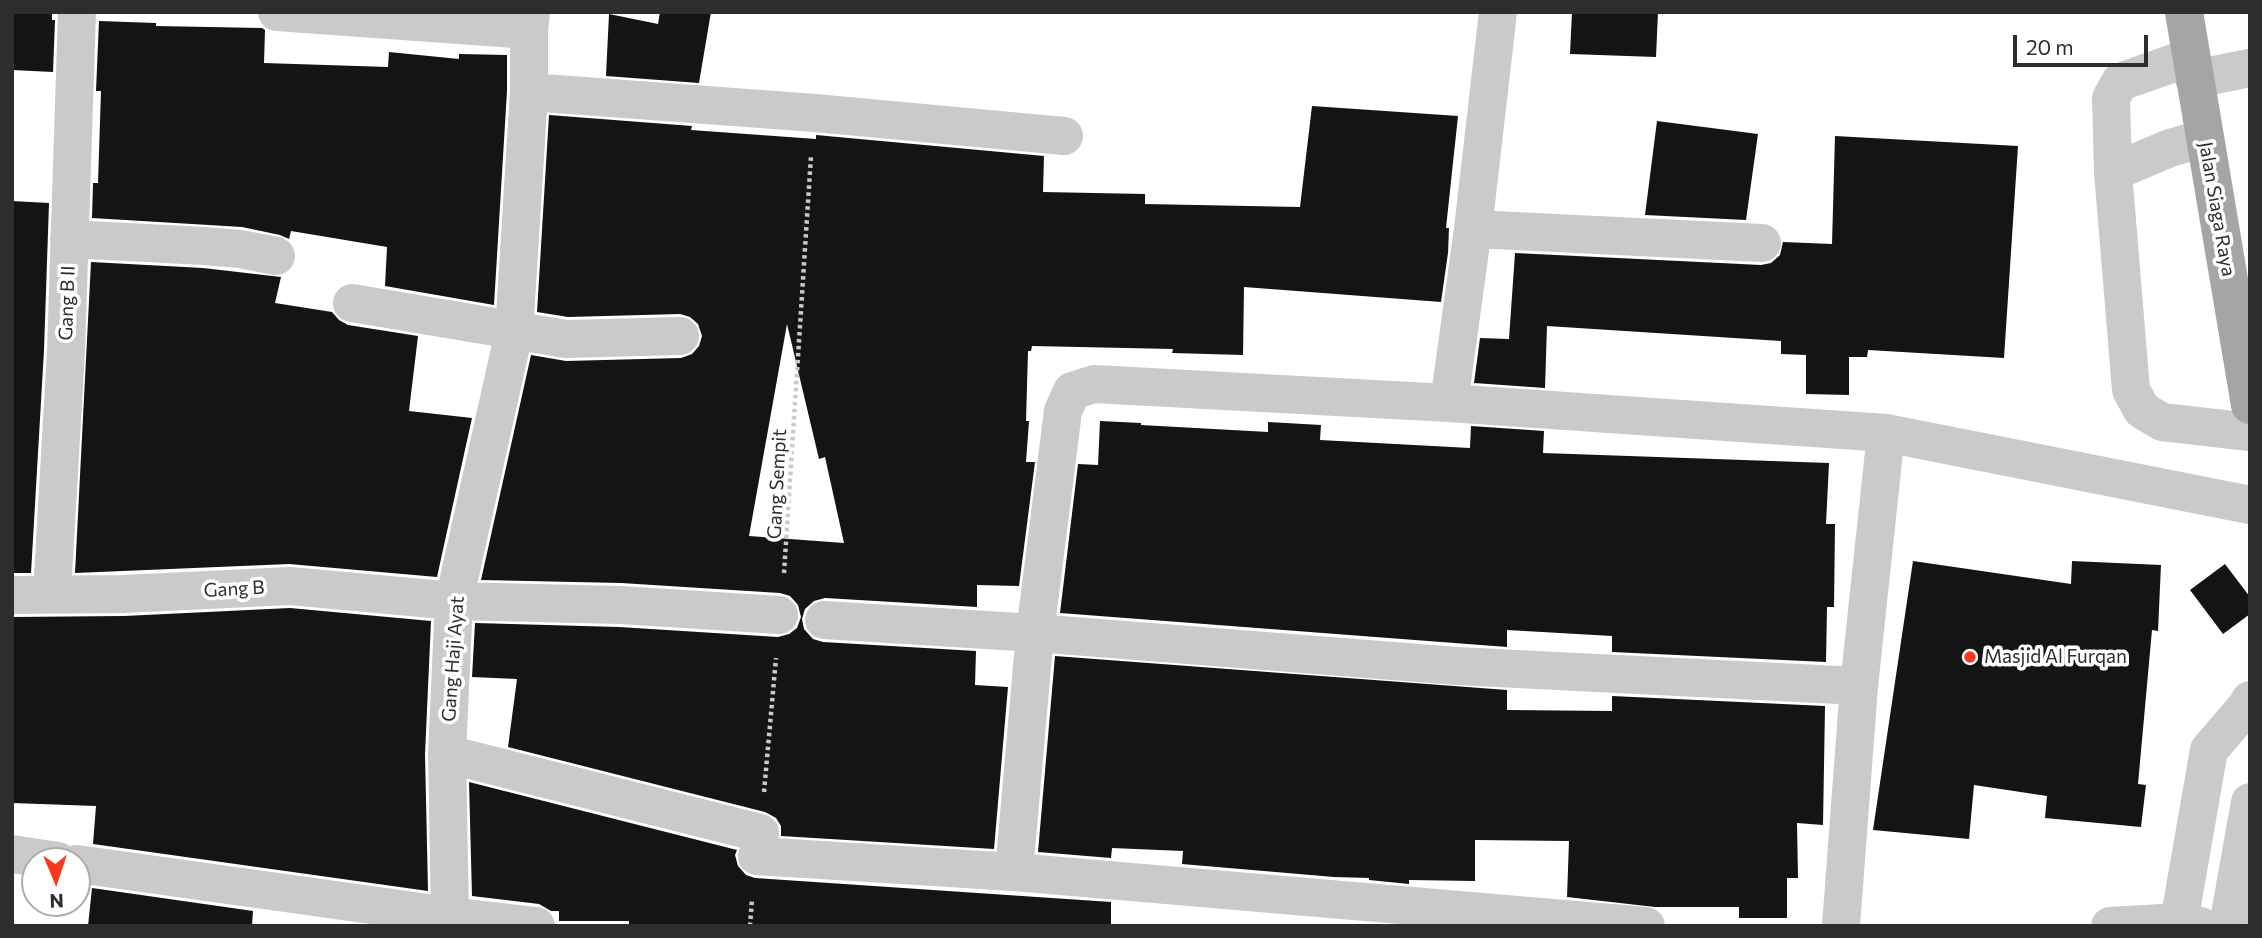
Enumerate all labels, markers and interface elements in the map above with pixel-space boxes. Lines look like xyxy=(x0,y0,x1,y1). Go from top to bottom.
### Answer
scale bar xyxy=(2017,21,2152,65)
text: 20 m xyxy=(2026,34,2074,59)
street label: Jalan Siaga Raya xyxy=(2194,140,2240,278)
street label: Gang B II xyxy=(54,265,80,341)
street label: Gang Sempit xyxy=(763,428,791,540)
street label: Gang B xyxy=(203,576,265,602)
street label: Gang Haji Ayat xyxy=(437,595,469,723)
place label: Masjid Al Furqan xyxy=(1984,646,2127,668)
marker: Masjid Al Furqan xyxy=(1962,649,1978,665)
north arrow xyxy=(21,847,91,917)
text: N xyxy=(49,890,64,913)

